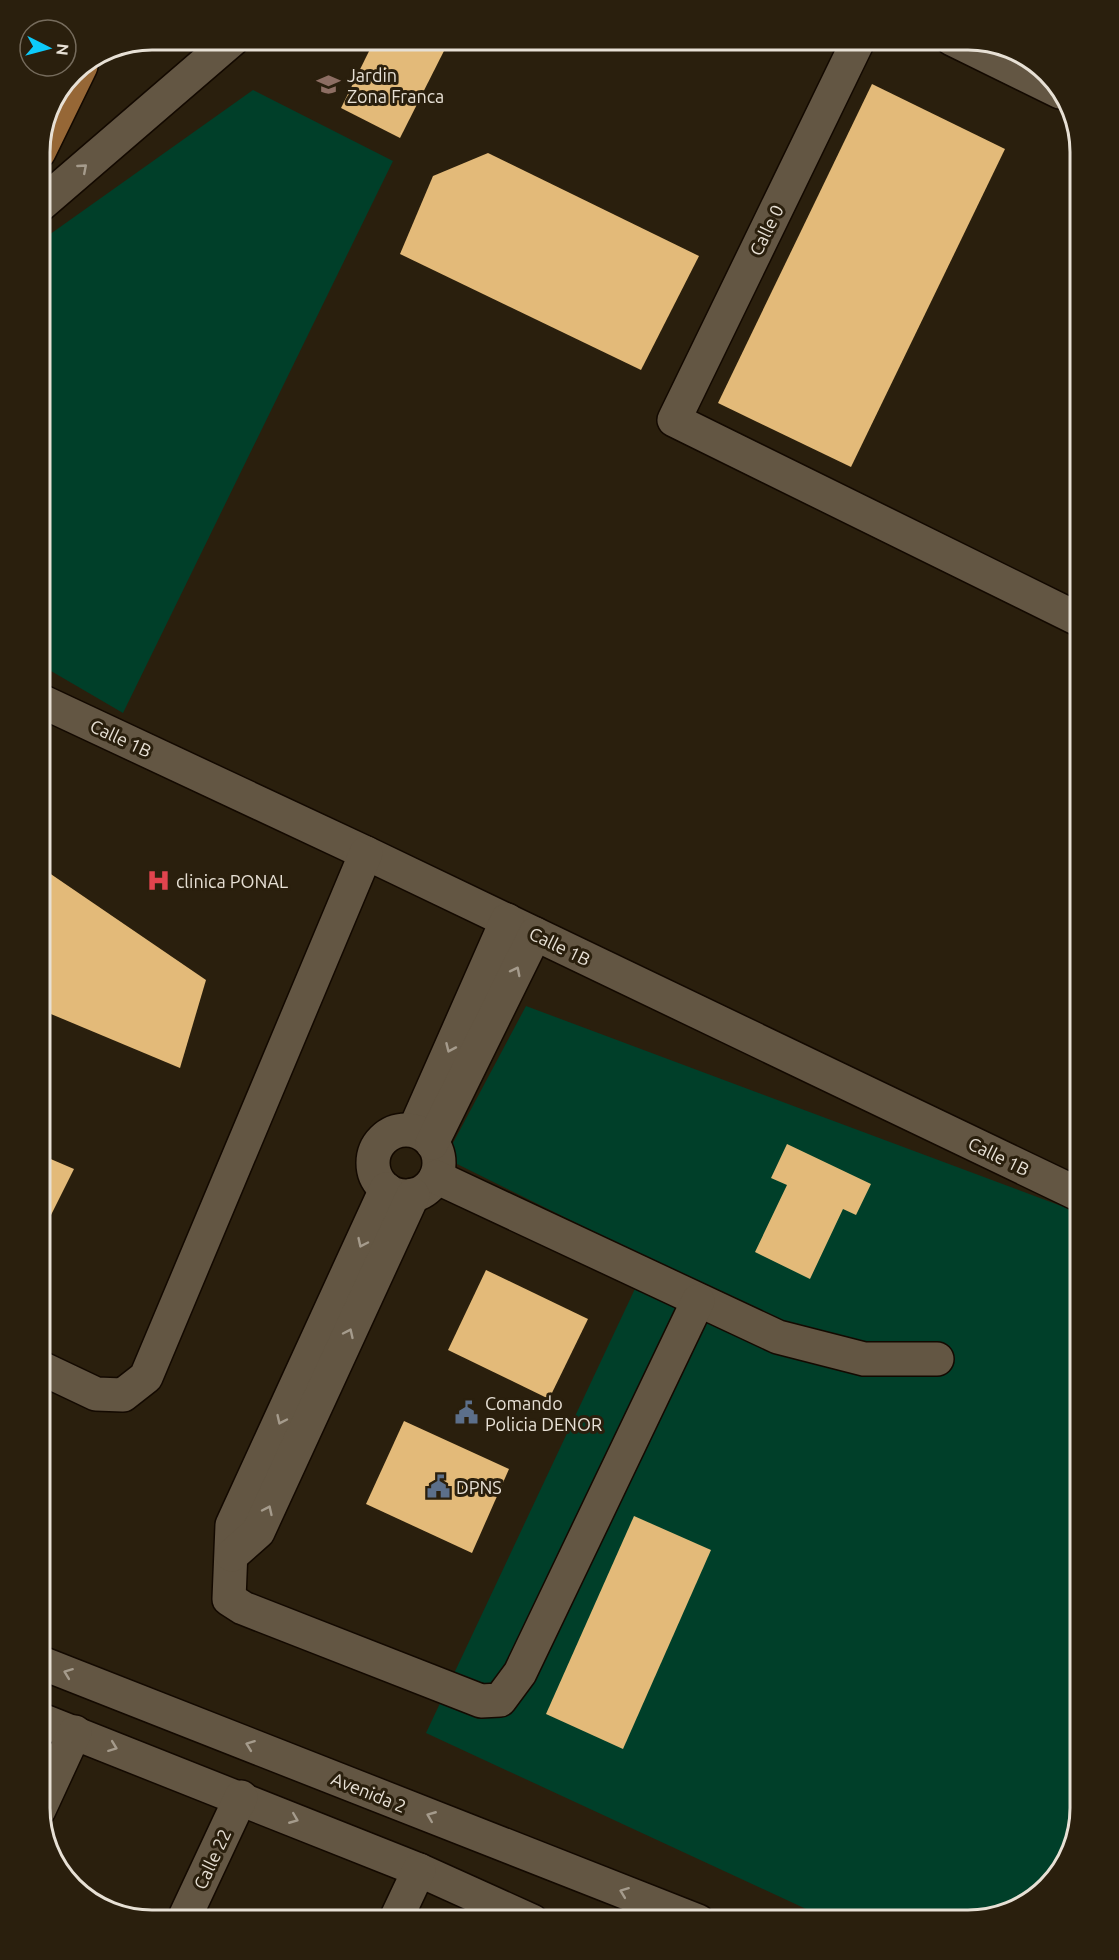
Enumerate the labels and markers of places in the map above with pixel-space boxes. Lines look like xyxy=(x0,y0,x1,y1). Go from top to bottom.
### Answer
place label: Jardin Zona Franca xyxy=(347,65,444,106)
school or university icon: Jardin Zona Franca xyxy=(316,72,342,98)
hospital icon: clinica PONAL xyxy=(145,868,171,894)
place label: clinica PONAL xyxy=(176,871,288,891)
place label: Comando Policia DENOR xyxy=(485,1393,602,1434)
public building icon: Comando Policia DENOR xyxy=(454,1400,480,1426)
public building icon: DPNS xyxy=(425,1474,451,1500)
place label: DPNS xyxy=(456,1477,502,1497)

